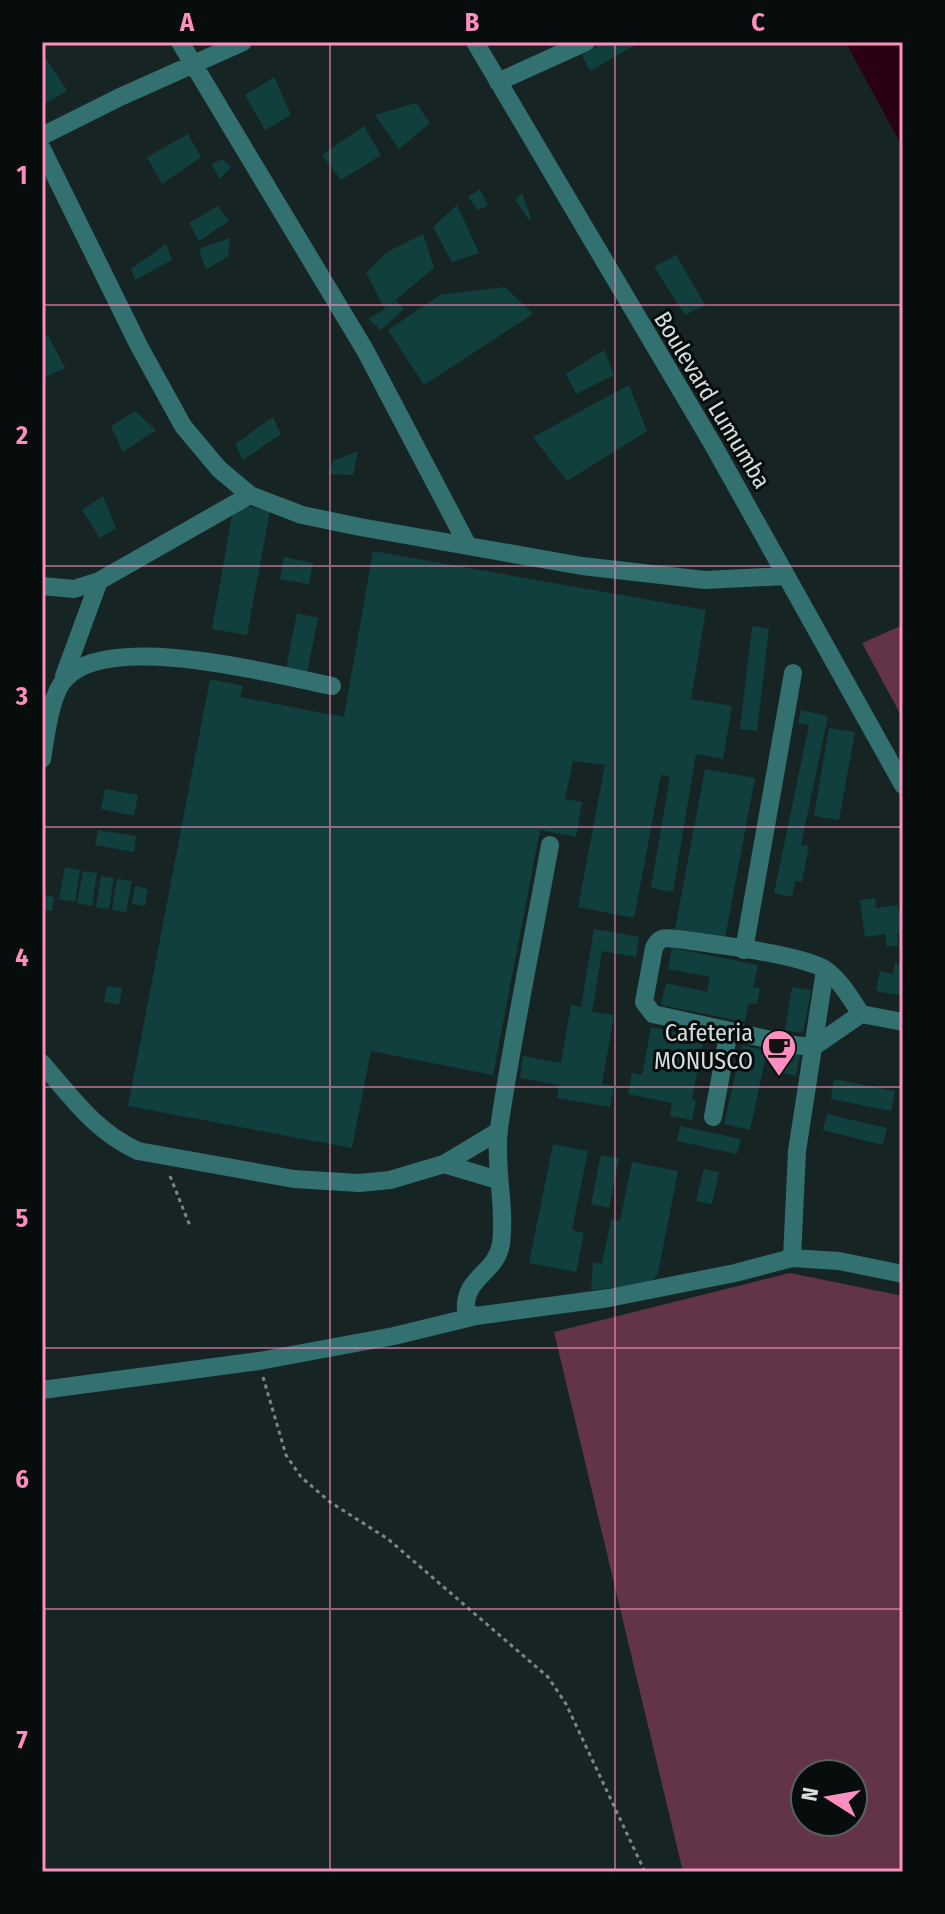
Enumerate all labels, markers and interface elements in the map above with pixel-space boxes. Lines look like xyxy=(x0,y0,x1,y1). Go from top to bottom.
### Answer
text: A xyxy=(179,7,195,38)
text: B xyxy=(465,7,480,38)
text: C xyxy=(751,7,765,38)
text: 1 xyxy=(17,160,28,191)
street label: Boulevard Lumumba xyxy=(648,307,776,493)
text: 2 xyxy=(15,420,28,451)
text: 3 xyxy=(15,681,28,712)
text: 4 xyxy=(15,942,29,973)
place label: Cafeteria MONUSCO xyxy=(654,1019,753,1075)
cafe icon: Cafeteria MONUSCO xyxy=(760,1028,798,1078)
text: 5 xyxy=(16,1203,29,1234)
text: 6 xyxy=(15,1464,29,1495)
text: 7 xyxy=(16,1725,28,1756)
north arrow xyxy=(789,1758,869,1838)
text: N xyxy=(795,1785,824,1803)

